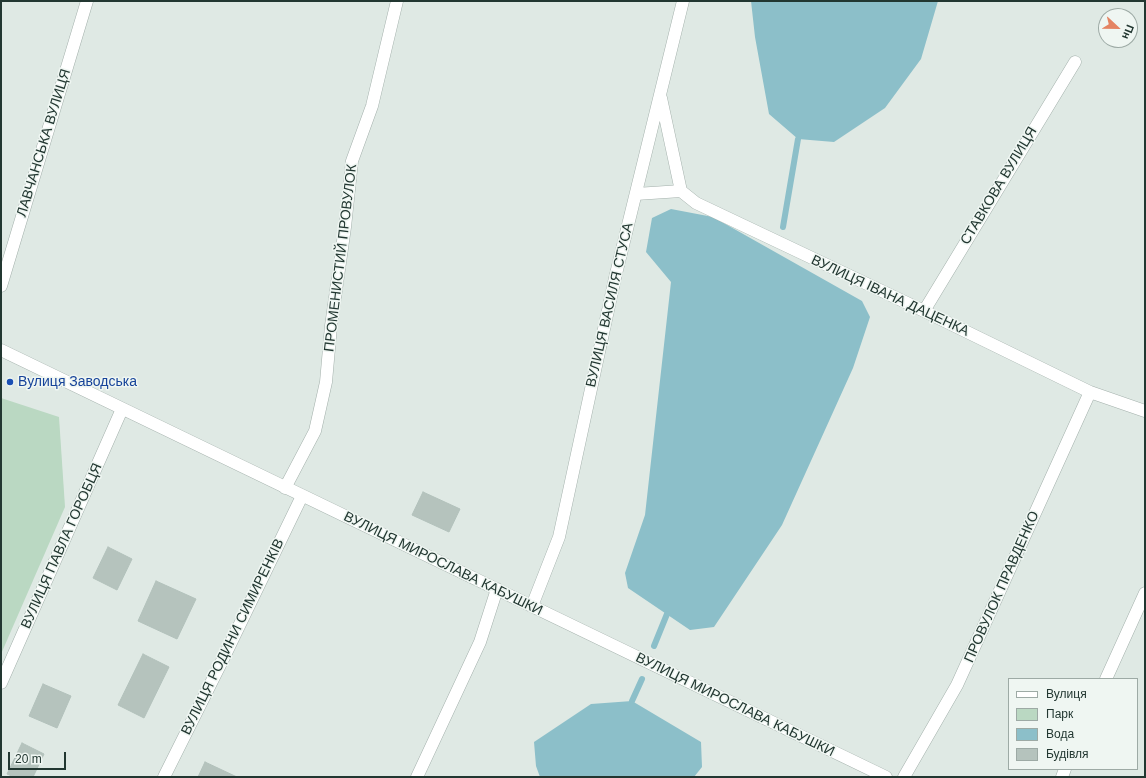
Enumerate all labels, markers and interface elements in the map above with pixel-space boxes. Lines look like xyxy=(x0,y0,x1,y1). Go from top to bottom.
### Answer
north arrow xyxy=(1098,8,1138,48)
text: Пн xyxy=(1120,23,1136,41)
street label: ЛАВЧАНСЬКА ВУЛИЦЯ xyxy=(13,67,75,219)
street label: СТАВКОВА ВУЛИЦЯ xyxy=(957,124,1041,248)
street label: ПРОМЕНИСТИЙ ПРОВУЛОК xyxy=(321,163,361,353)
street label: ВУЛИЦЯ ВАСИЛЯ СТУСА xyxy=(583,221,637,389)
street label: ВУЛИЦЯ ІВАНА ДАЦЕНКА xyxy=(808,252,972,340)
place label: Вулиця Заводська xyxy=(18,374,137,390)
marker: Вулиця Заводська xyxy=(5,377,15,387)
street label: ВУЛИЦЯ ПАВЛА ГОРОБЦЯ xyxy=(18,461,106,631)
street label: ВУЛИЦЯ МИРОСЛАВА КАБУШКИ xyxy=(341,508,545,620)
street label: ПРОВУЛОК ПРАВДЕНКО xyxy=(961,509,1043,665)
street label: ВУЛИЦЯ РОДИНИ СИМИРЕНКІВ xyxy=(178,536,288,738)
street label: ВУЛИЦЯ МИРОСЛАВА КАБУШКИ xyxy=(633,649,837,761)
legend xyxy=(1008,678,1138,770)
text: Вулиця xyxy=(1046,687,1087,701)
text: Парк xyxy=(1046,707,1073,721)
text: Вода xyxy=(1046,727,1074,741)
scale bar xyxy=(10,744,68,770)
text: Будівля xyxy=(1046,747,1088,761)
text: 20 m xyxy=(15,752,42,766)

